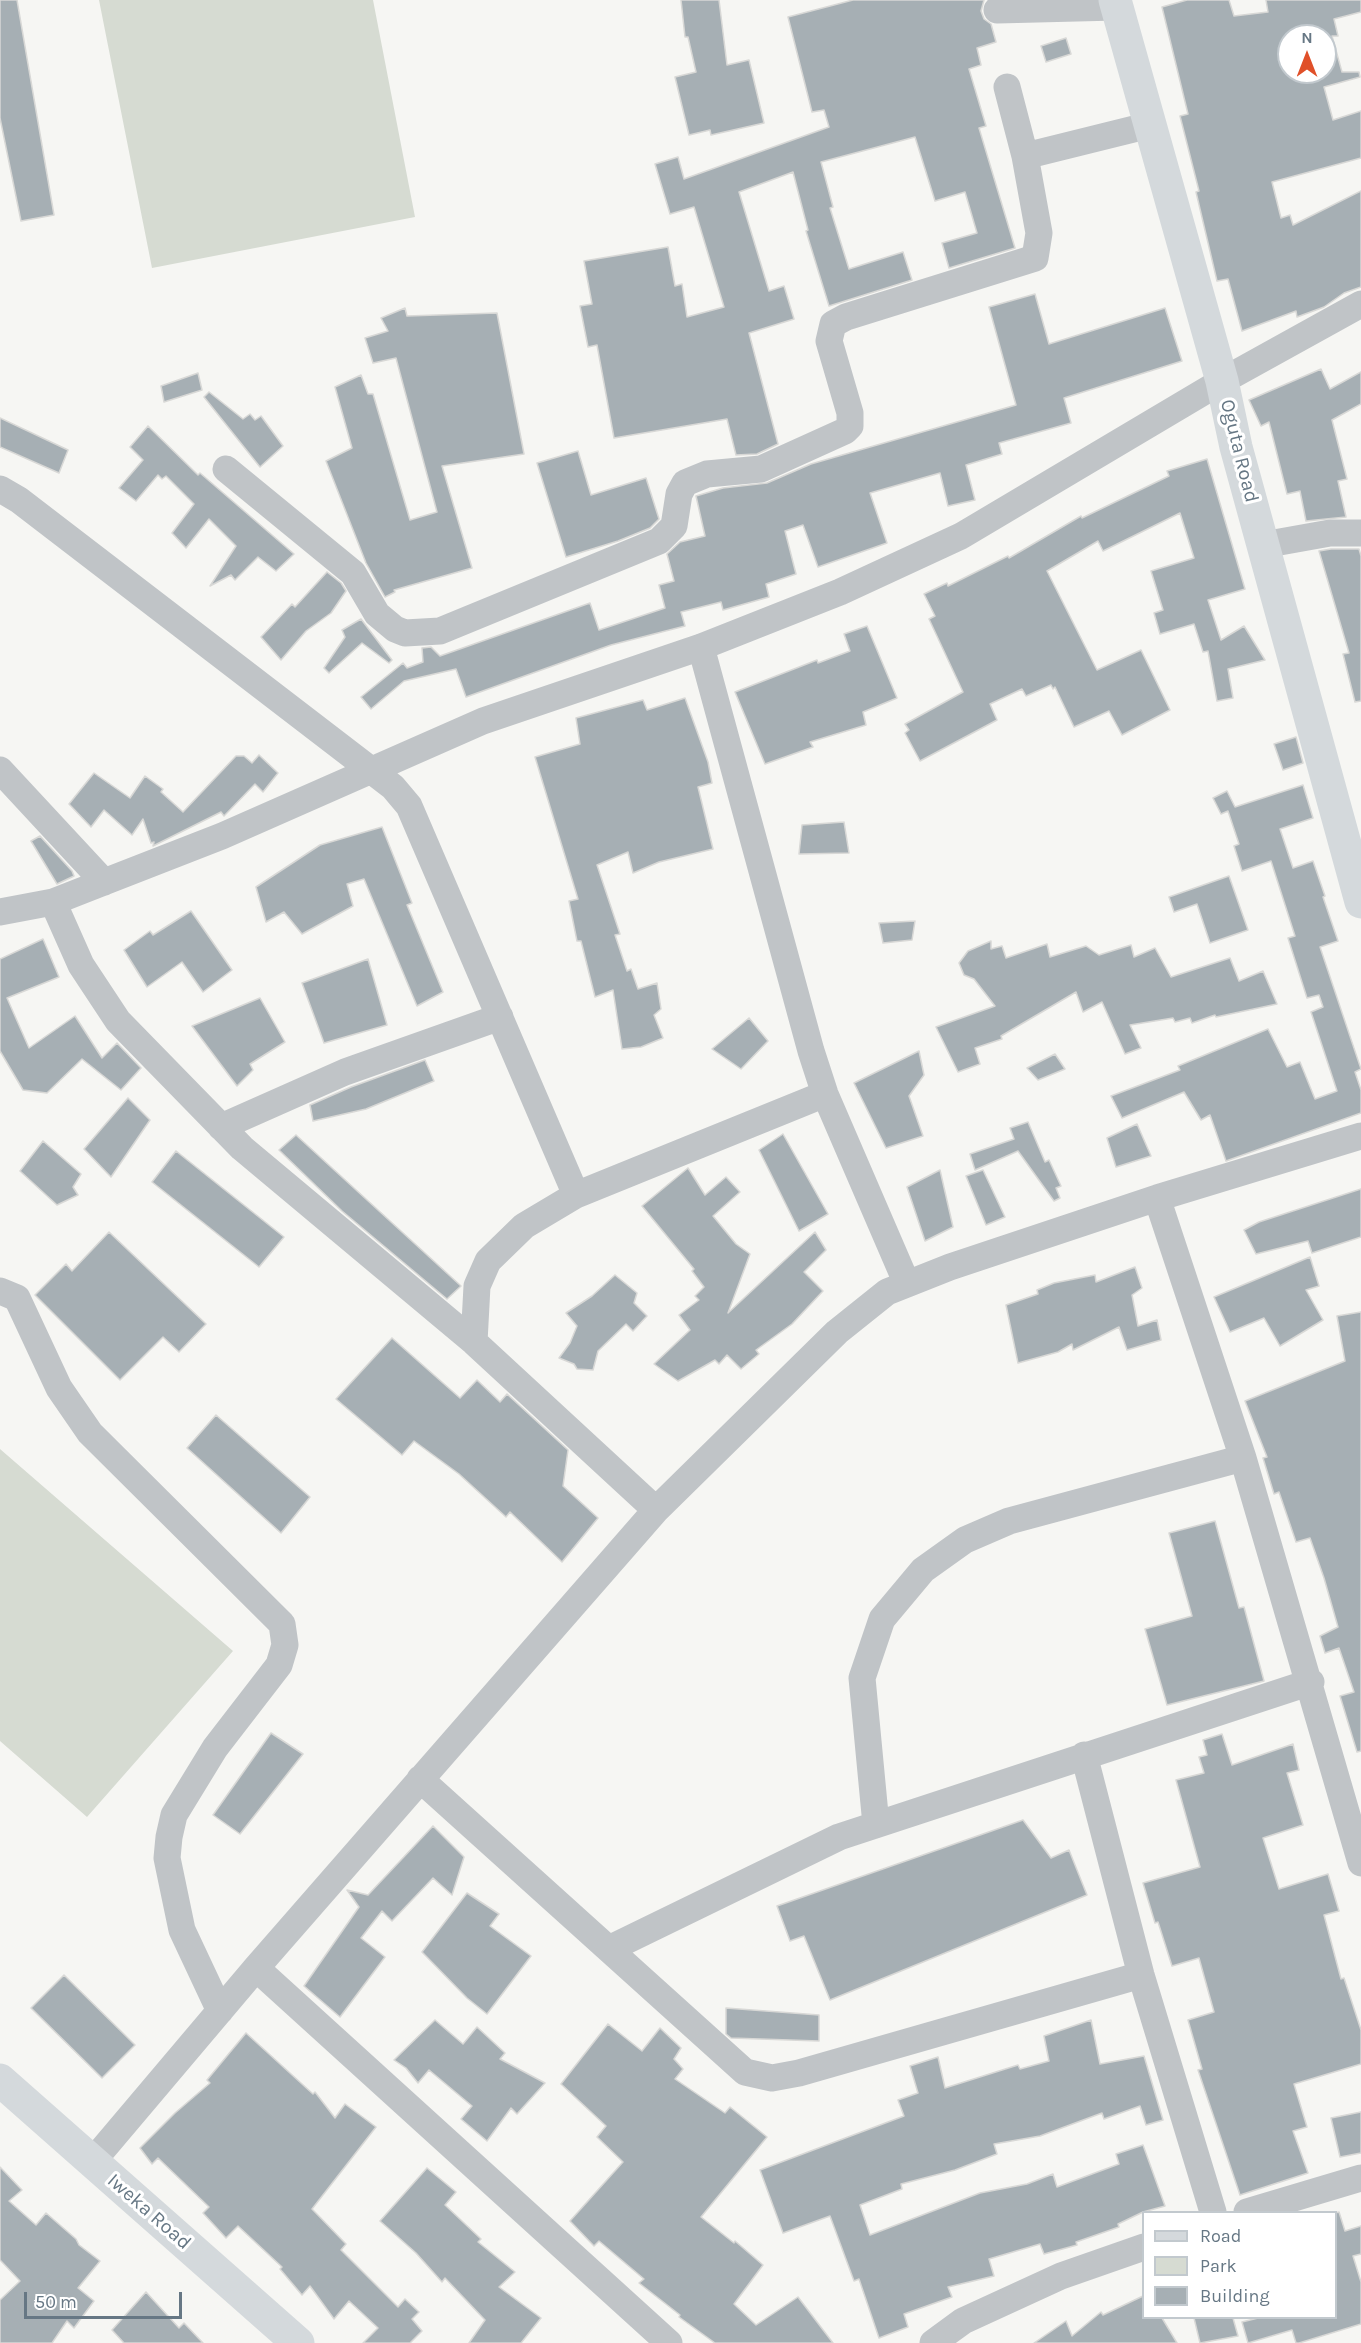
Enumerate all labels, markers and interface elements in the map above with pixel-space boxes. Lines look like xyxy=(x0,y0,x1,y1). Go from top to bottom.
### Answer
north arrow xyxy=(1277,24,1337,84)
text: N xyxy=(1301,28,1313,47)
street label: Oguta Road xyxy=(1215,397,1263,505)
street label: Iweka Road xyxy=(102,2169,196,2255)
legend xyxy=(1142,2211,1337,2319)
text: Road xyxy=(1200,2225,1241,2247)
text: Park xyxy=(1200,2255,1237,2277)
scale bar xyxy=(27,2280,184,2318)
text: Building xyxy=(1200,2285,1270,2307)
text: 50 m xyxy=(35,2291,77,2313)

